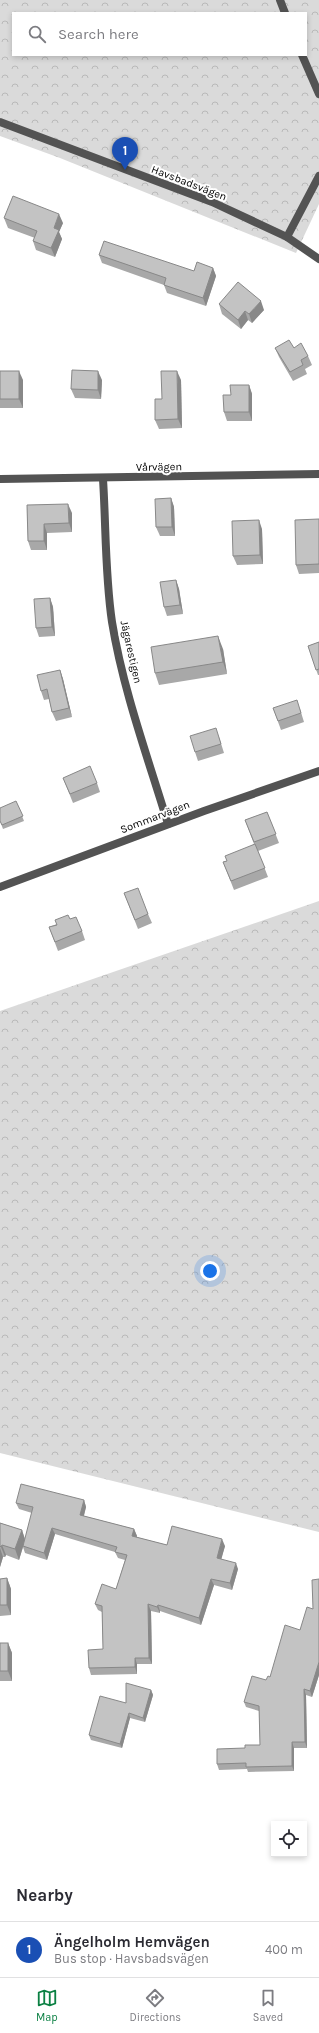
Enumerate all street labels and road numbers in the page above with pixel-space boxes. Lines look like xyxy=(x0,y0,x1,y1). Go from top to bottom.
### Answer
street label: Havsbadsvägen xyxy=(149,163,229,203)
street label: Vårvägen xyxy=(136,460,182,474)
street label: Jägarestigen xyxy=(117,619,145,685)
street label: Sommarvägen xyxy=(118,798,192,836)

